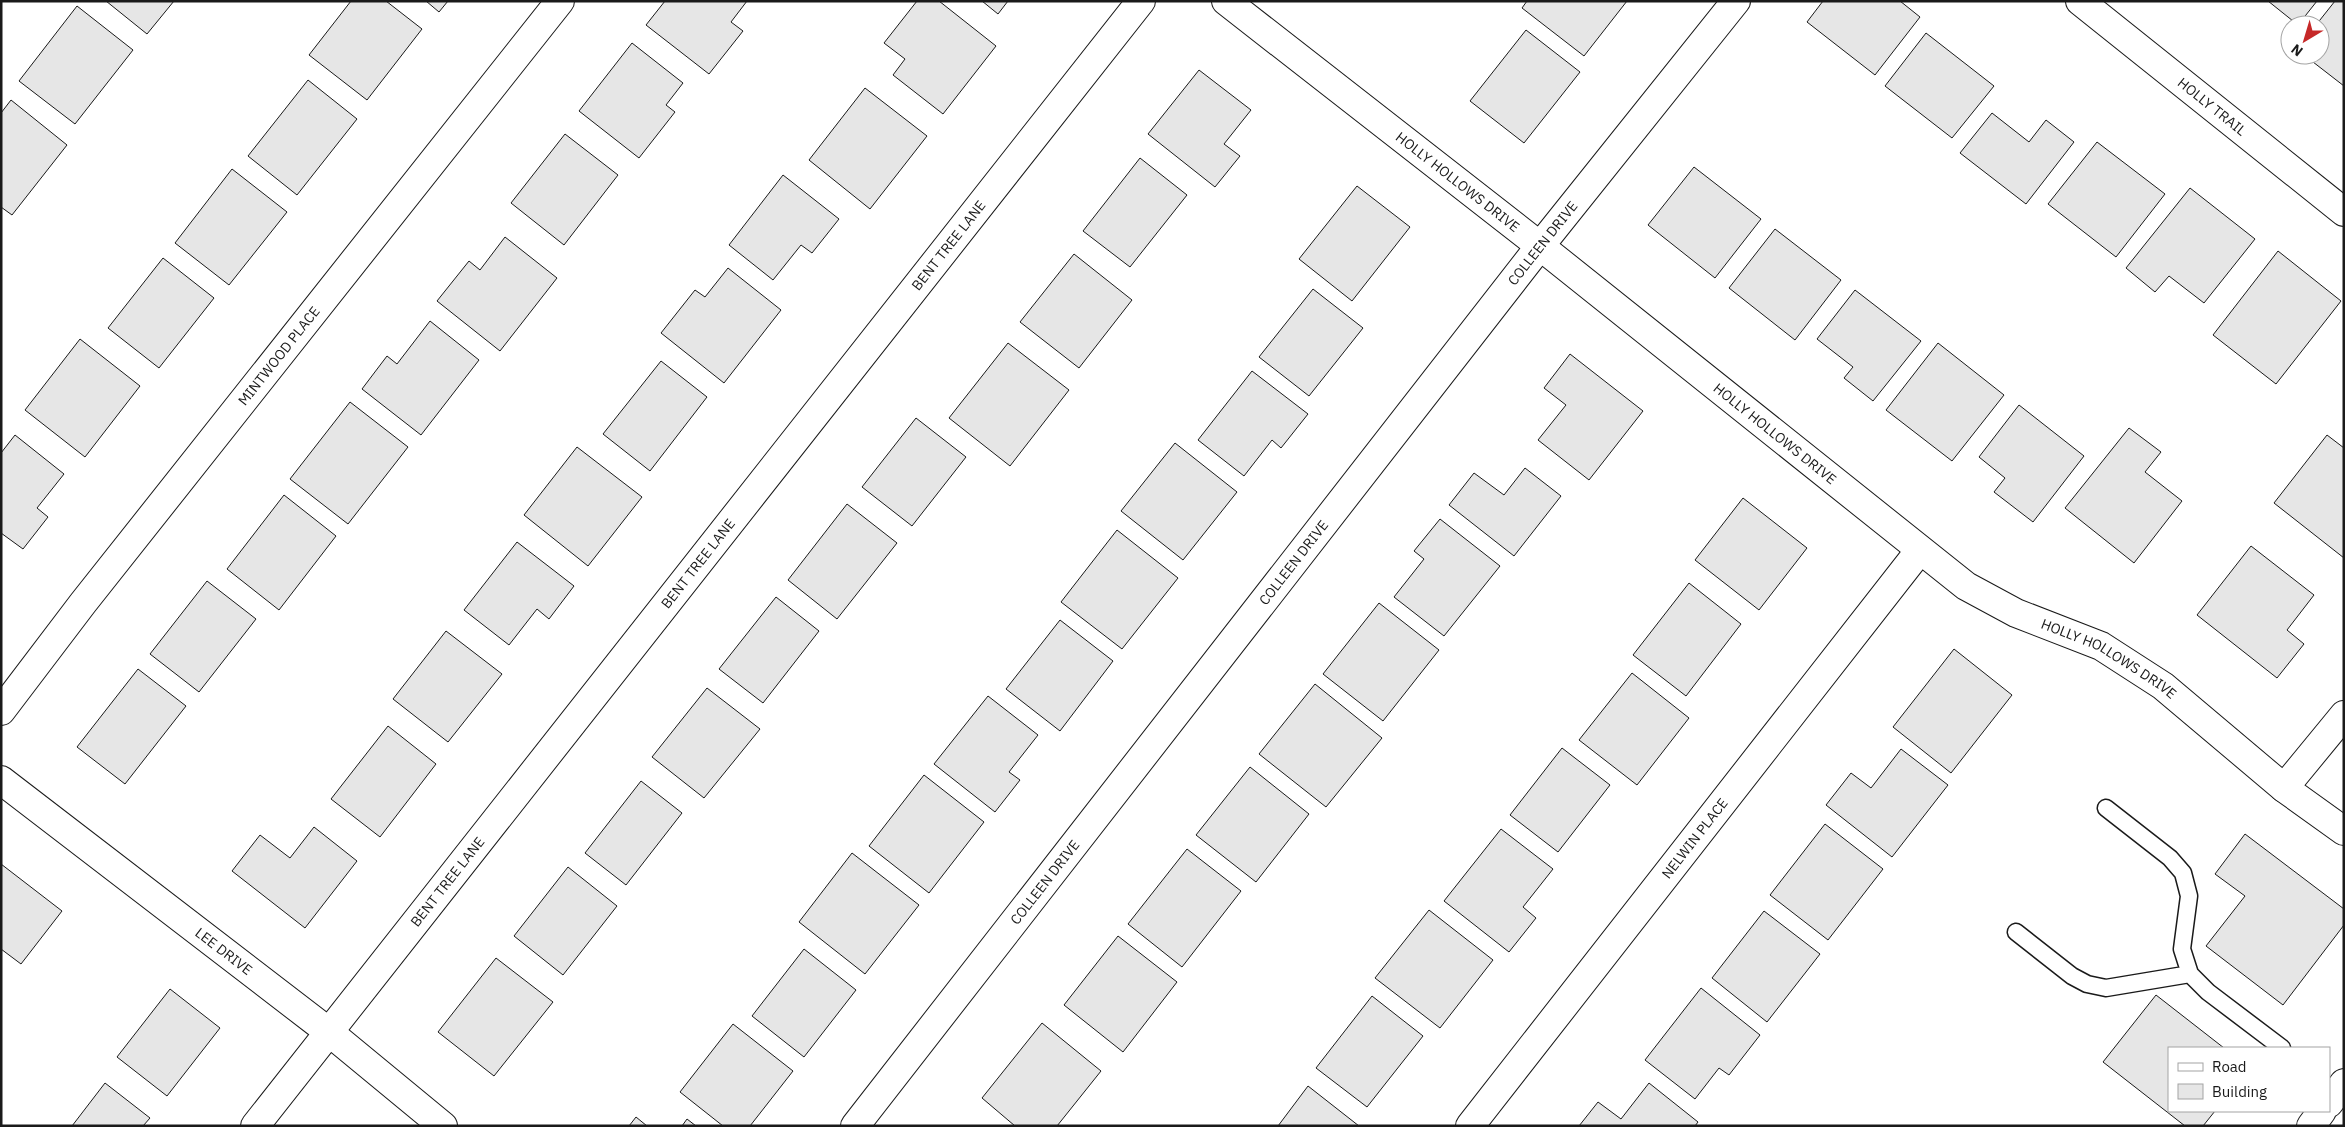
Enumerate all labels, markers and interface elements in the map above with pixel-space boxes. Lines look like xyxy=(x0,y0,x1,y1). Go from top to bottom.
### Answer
north arrow xyxy=(2280,15,2330,65)
text: N xyxy=(2287,40,2307,60)
street label: HOLLY TRAIL xyxy=(2174,74,2250,139)
street label: HOLLY HOLLOWS DRIVE xyxy=(1392,128,1523,236)
street label: BENT TREE LANE xyxy=(908,197,990,294)
street label: COLLEEN DRIVE xyxy=(1504,197,1581,289)
street label: MINTWOOD PLACE xyxy=(234,303,324,409)
street label: HOLLY HOLLOWS DRIVE xyxy=(1710,379,1840,488)
street label: BENT TREE LANE xyxy=(657,515,739,612)
street label: COLLEEN DRIVE xyxy=(1255,517,1332,609)
street label: HOLLY HOLLOWS DRIVE xyxy=(2038,615,2180,703)
street label: NELWIN PLACE xyxy=(1658,794,1732,882)
street label: BENT TREE LANE xyxy=(406,833,488,930)
street label: COLLEEN DRIVE xyxy=(1006,836,1083,928)
street label: LEE DRIVE xyxy=(192,924,256,979)
legend xyxy=(2168,1047,2330,1112)
text: Road xyxy=(2212,1057,2247,1076)
text: Building xyxy=(2212,1082,2267,1101)

